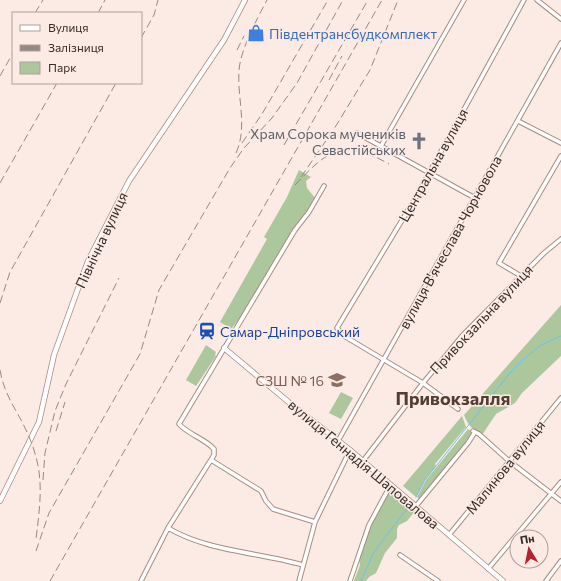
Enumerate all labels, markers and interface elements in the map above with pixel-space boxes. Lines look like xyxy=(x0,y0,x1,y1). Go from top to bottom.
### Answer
legend xyxy=(12,12,142,84)
text: Вулиця xyxy=(48,20,89,34)
shop icon: Південтрансбудкомплект xyxy=(246,23,266,43)
place label: Південтрансбудкомплект xyxy=(269,25,438,42)
text: Залізниця xyxy=(48,40,104,54)
text: Парк xyxy=(48,60,77,74)
street label: Центральна вулиця xyxy=(395,105,471,225)
place label: Храм Сорока мучеників Севастійських xyxy=(250,125,407,158)
church icon: Храм Сорока мучеників Севастійських xyxy=(409,131,429,151)
street label: вулиця В'ячеслава Чорновола xyxy=(395,152,505,332)
street label: Північна вулиця xyxy=(71,189,131,291)
street label: Привокзальна вулиця xyxy=(426,261,536,377)
station icon: Самар-Дніпровський xyxy=(197,321,217,341)
place label: Самар-Дніпровський xyxy=(220,323,360,340)
school or university icon: СЗШ № 16 xyxy=(327,370,347,390)
place label: СЗШ № 16 xyxy=(256,372,324,389)
district label: Привокзалля xyxy=(396,387,510,409)
street label: вулиця Геннадія Шаповалова xyxy=(285,396,443,532)
street label: Малинова вулиця xyxy=(462,417,548,517)
north arrow xyxy=(509,529,549,569)
text: Пн xyxy=(519,531,535,546)

